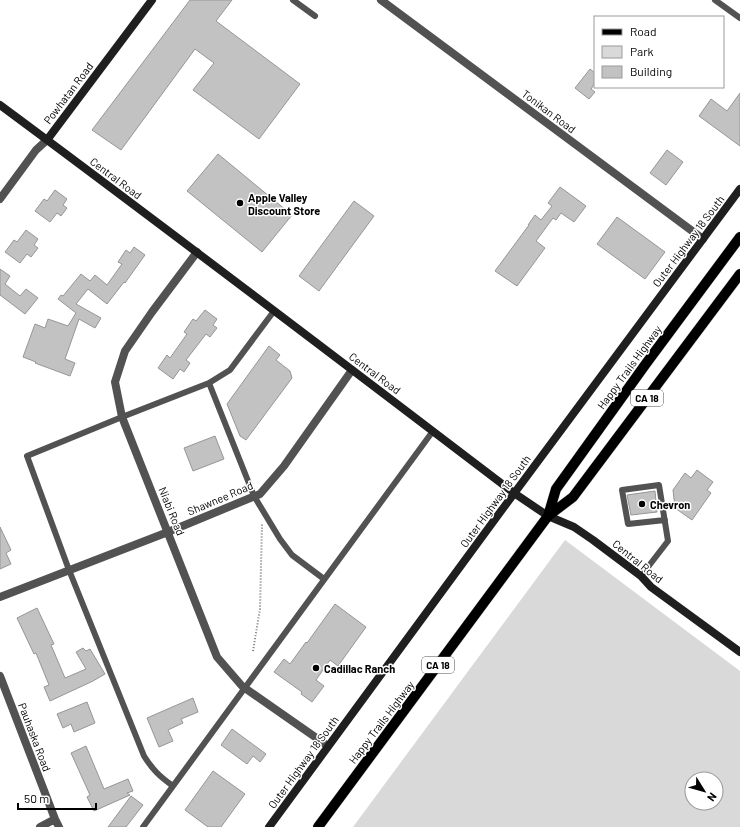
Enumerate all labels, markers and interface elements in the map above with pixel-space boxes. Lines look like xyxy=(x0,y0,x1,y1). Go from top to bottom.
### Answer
legend xyxy=(594,16,724,88)
text: Road xyxy=(630,24,657,38)
text: Park xyxy=(630,44,654,58)
street label: Powhatan Road xyxy=(41,60,95,126)
text: Building xyxy=(630,64,672,78)
street label: Tonikan Road xyxy=(520,87,578,135)
street label: Central Road xyxy=(88,154,144,202)
place label: Apple Valley Discount Store xyxy=(248,191,320,217)
street label: Outer Highway 18 South xyxy=(649,193,727,289)
marker: Apple Valley Discount Store xyxy=(235,198,245,208)
street label: Happy Trails Highway xyxy=(594,323,664,411)
street label: Central Road xyxy=(347,349,403,397)
road number: CA 18 xyxy=(631,390,663,406)
street label: Outer Highway 18 South xyxy=(457,452,533,550)
street label: Shawnee Road xyxy=(185,478,255,518)
street label: Niabi Road xyxy=(156,485,188,537)
place label: Chevron xyxy=(650,498,690,511)
marker: Chevron xyxy=(637,499,647,509)
street label: Central Road xyxy=(610,537,666,585)
road number: CA 18 xyxy=(422,657,454,673)
place label: Cadillac Ranch xyxy=(324,662,395,675)
marker: Cadillac Ranch xyxy=(311,663,321,673)
street label: Happy Trails Highway xyxy=(346,678,416,766)
street label: Pauhaska Road xyxy=(16,701,54,773)
street label: Outer Highway 18 South xyxy=(265,713,341,811)
north arrow xyxy=(684,771,724,811)
scale bar xyxy=(18,785,96,811)
text: N xyxy=(705,790,720,804)
text: 50 m xyxy=(24,791,49,805)

